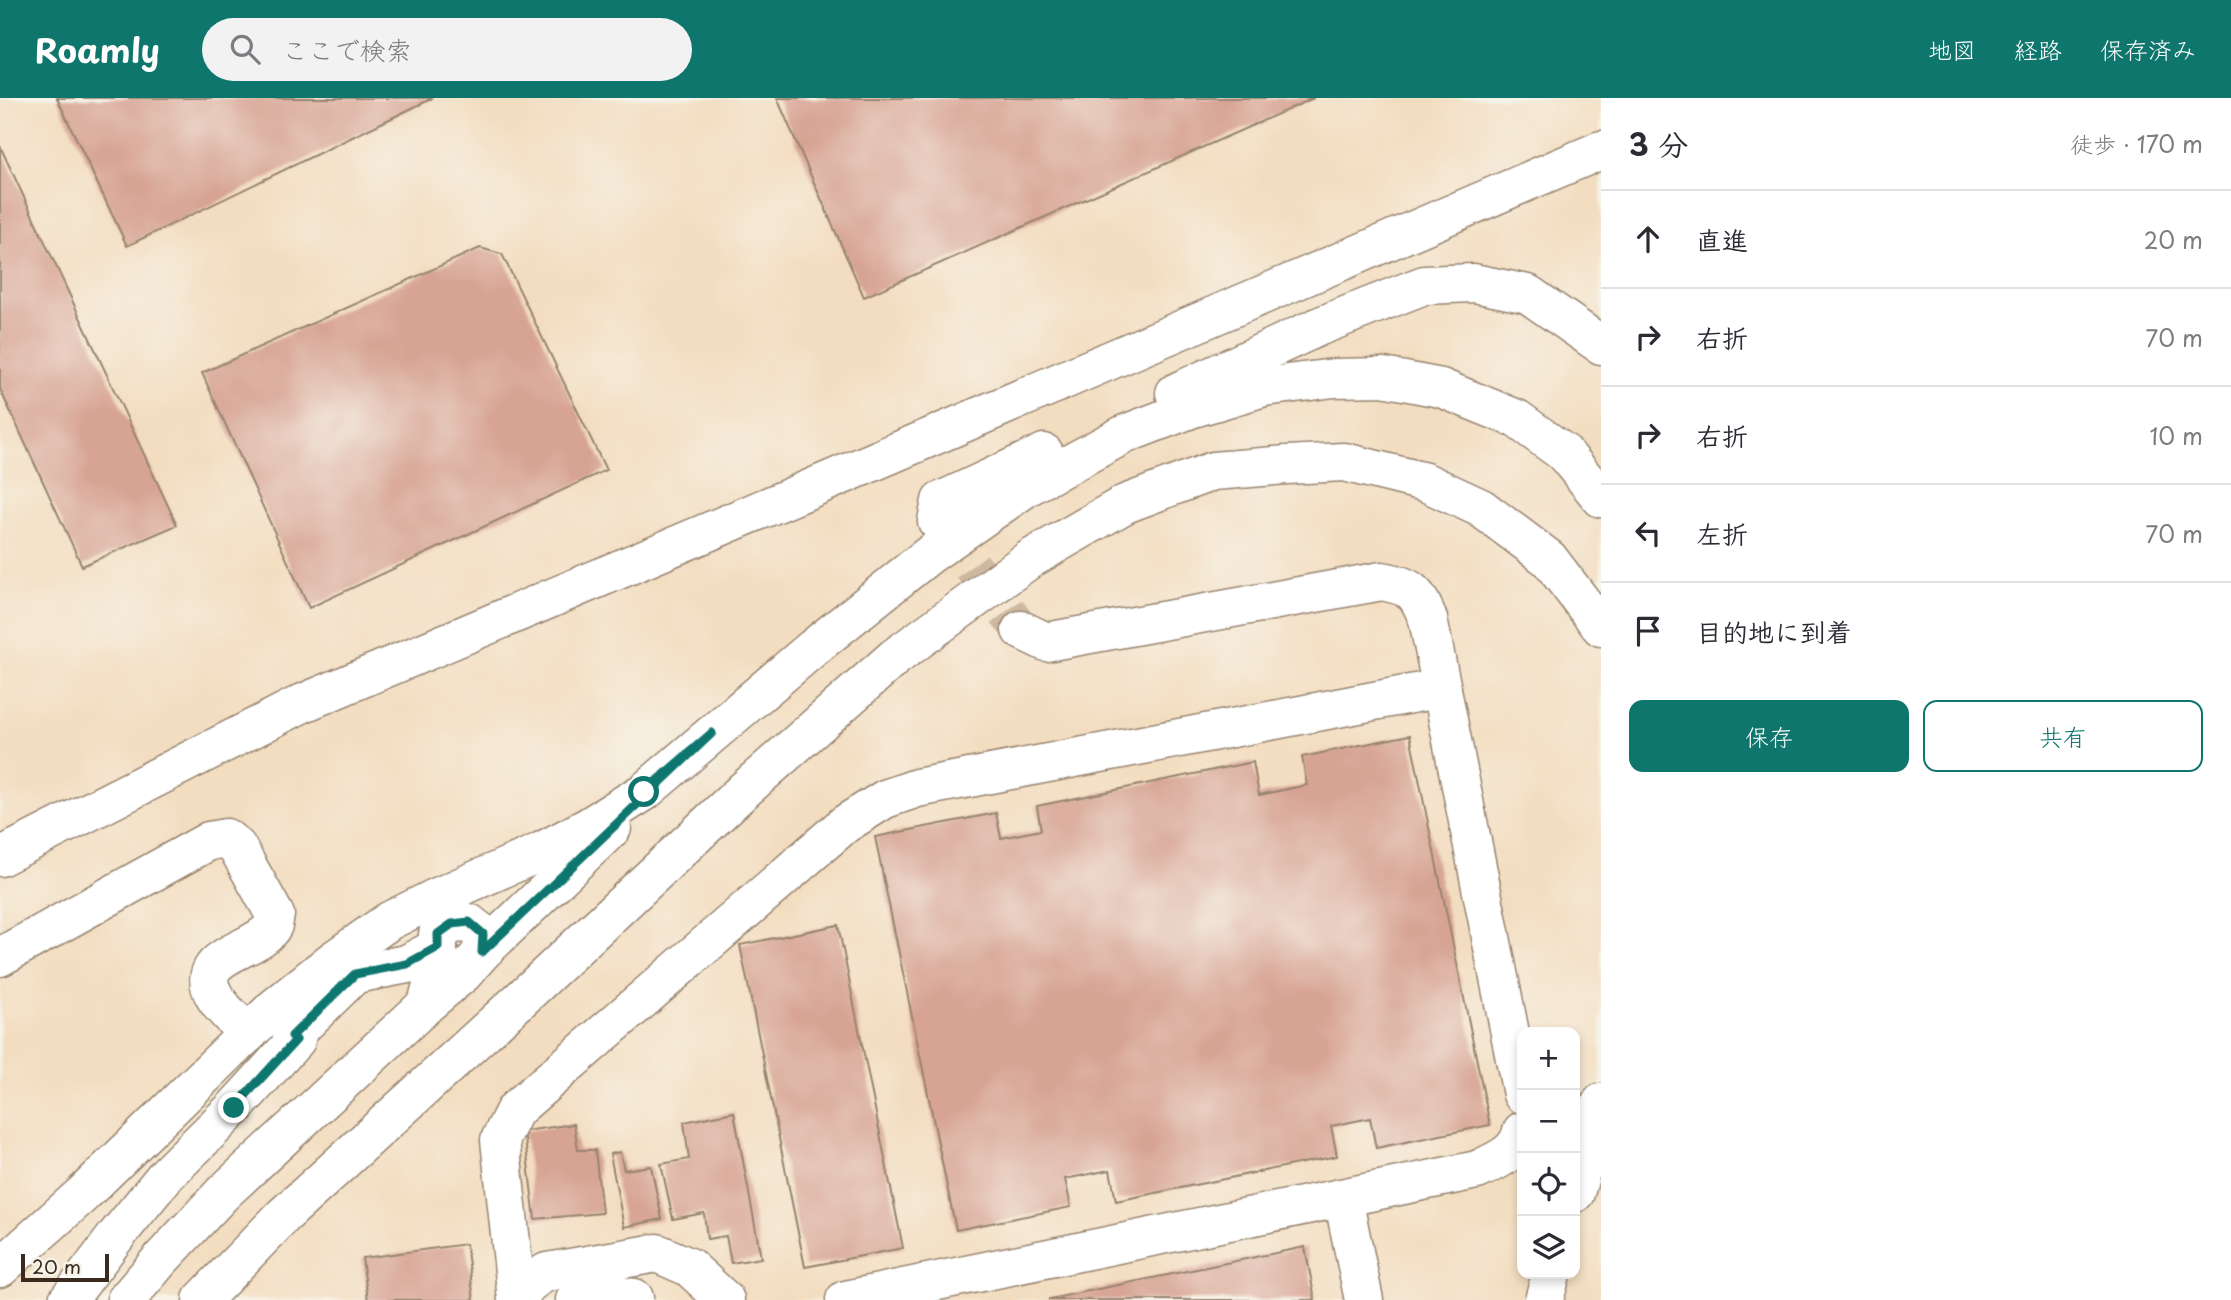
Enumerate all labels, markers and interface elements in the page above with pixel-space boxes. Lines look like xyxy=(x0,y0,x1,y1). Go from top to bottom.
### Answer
search box xyxy=(202,18,692,81)
text: Roamly xyxy=(35,24,160,74)
icon: search xyxy=(226,30,264,68)
text: ここで検索 xyxy=(282,30,412,69)
text: 地図 xyxy=(1928,31,1976,67)
text: 経路 xyxy=(2014,31,2062,67)
text: 保存済み xyxy=(2100,31,2196,67)
text: 3 分 xyxy=(1629,121,1688,166)
text: 徒歩 · 170 m xyxy=(2070,126,2203,161)
icon: ahead xyxy=(1629,220,1667,258)
text: 直進 xyxy=(1696,220,1748,259)
text: 20 m xyxy=(2144,222,2203,257)
icon: right xyxy=(1629,318,1667,356)
text: 右折 xyxy=(1696,318,1748,357)
text: 70 m xyxy=(2145,320,2203,355)
icon: right xyxy=(1629,416,1667,454)
text: 右折 xyxy=(1696,416,1748,455)
text: 10 m xyxy=(2149,418,2203,453)
icon: left xyxy=(1629,514,1667,552)
text: 左折 xyxy=(1696,514,1748,553)
text: 70 m xyxy=(2145,516,2203,551)
icon: arrive xyxy=(1629,612,1667,650)
text: 目的地に到着 xyxy=(1696,612,1852,651)
button: 保存 xyxy=(1629,700,1909,772)
button: 共有 xyxy=(1923,700,2203,772)
route start xyxy=(628,776,659,807)
map controls xyxy=(1517,1027,1580,1279)
button: + xyxy=(1517,1027,1580,1090)
button: − xyxy=(1517,1090,1580,1153)
route end xyxy=(218,1092,249,1123)
button: locate xyxy=(1517,1153,1580,1216)
button: layers xyxy=(1517,1216,1580,1279)
scale bar xyxy=(21,1251,108,1283)
text: 20 m xyxy=(32,1252,81,1280)

